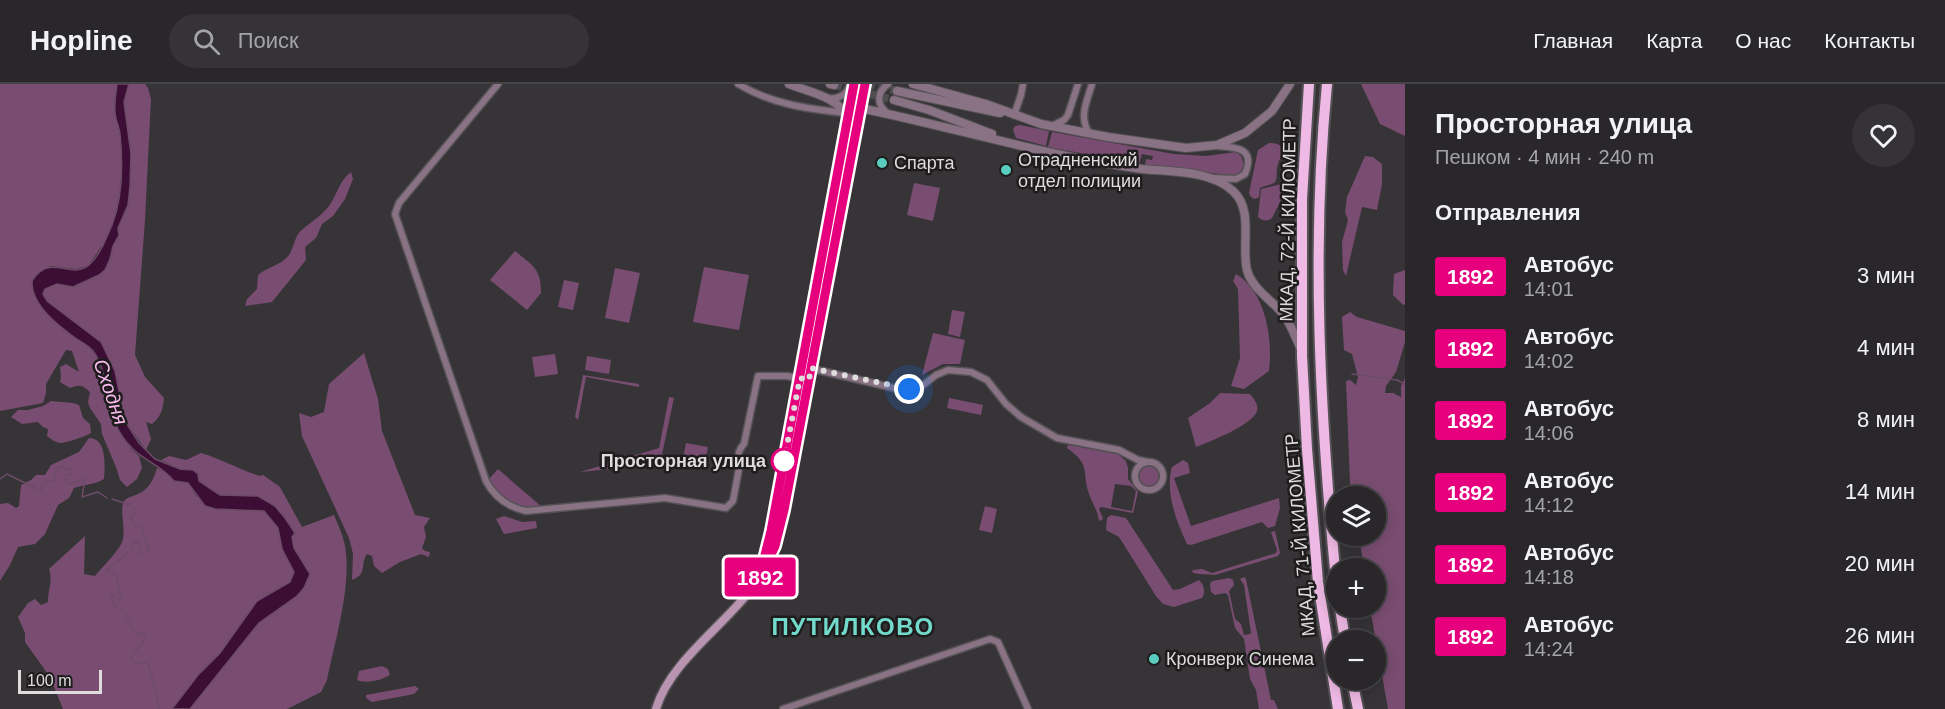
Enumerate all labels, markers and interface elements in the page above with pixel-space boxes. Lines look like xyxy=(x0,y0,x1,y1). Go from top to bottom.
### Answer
search box xyxy=(169,14,589,68)
text: Hopline xyxy=(30,25,133,56)
icon: search xyxy=(190,25,223,58)
text: Поиск xyxy=(238,28,299,53)
text: Главная xyxy=(1533,29,1613,52)
text: Карта xyxy=(1646,29,1702,52)
text: О нас xyxy=(1735,29,1791,52)
text: Контакты xyxy=(1824,29,1915,52)
button: heart xyxy=(1852,104,1915,167)
text: Просторная улица xyxy=(1435,108,1692,139)
street label: МКАД, 72-Й КИЛОМЕТР xyxy=(1275,118,1300,322)
text: Пешком · 4 мин · 240 m xyxy=(1435,146,1654,168)
place label: Отрадненский отдел полиции xyxy=(1018,150,1141,191)
place label: Спарта xyxy=(894,153,955,173)
marker: Спарта xyxy=(875,156,889,170)
marker: Отрадненский отдел полиции xyxy=(999,163,1013,177)
text: Отправления xyxy=(1435,200,1581,225)
text: Автобус xyxy=(1524,252,1614,277)
text: 3 мин xyxy=(1857,263,1915,288)
text: 1892 xyxy=(1447,265,1494,288)
text: 14:01 xyxy=(1524,278,1574,300)
text: Автобус xyxy=(1524,324,1614,349)
text: 4 мин xyxy=(1857,335,1915,360)
text: 1892 xyxy=(1447,337,1494,360)
text: 14:02 xyxy=(1524,350,1574,372)
water label: Сходня xyxy=(90,356,133,428)
your location xyxy=(894,374,924,404)
text: Автобус xyxy=(1524,396,1614,421)
text: 8 мин xyxy=(1857,407,1915,432)
text: 1892 xyxy=(1447,409,1494,432)
text: 14:06 xyxy=(1524,422,1574,444)
street label: МКАД, 71-Й КИЛОМЕТР xyxy=(1280,433,1319,637)
marker: Просторная улица xyxy=(771,448,797,474)
place label: Просторная улица xyxy=(601,451,767,471)
text: Автобус xyxy=(1524,468,1614,493)
text: 14 мин xyxy=(1845,479,1915,504)
text: 1892 xyxy=(1447,481,1494,504)
map controls xyxy=(1326,486,1386,690)
button: layers xyxy=(1326,486,1386,546)
text: 14:12 xyxy=(1524,494,1574,516)
text: Автобус xyxy=(1524,540,1614,565)
text: 20 мин xyxy=(1845,551,1915,576)
text: 1892 xyxy=(1447,553,1494,576)
line badge: 1892 xyxy=(718,558,802,596)
button: + xyxy=(1326,558,1386,618)
text: 1892 xyxy=(737,566,783,589)
text: 14:18 xyxy=(1524,566,1574,588)
text: Автобус xyxy=(1524,612,1614,637)
district label: ПУТИЛКОВО xyxy=(771,613,935,640)
text: 26 мин xyxy=(1845,623,1915,648)
text: 1892 xyxy=(1447,625,1494,648)
button: − xyxy=(1326,630,1386,690)
text: 14:24 xyxy=(1524,638,1574,660)
place label: Кронверк Синема xyxy=(1166,649,1315,669)
marker: Кронверк Синема xyxy=(1147,652,1161,666)
scale bar xyxy=(18,667,102,694)
text: 100 m xyxy=(27,672,71,689)

